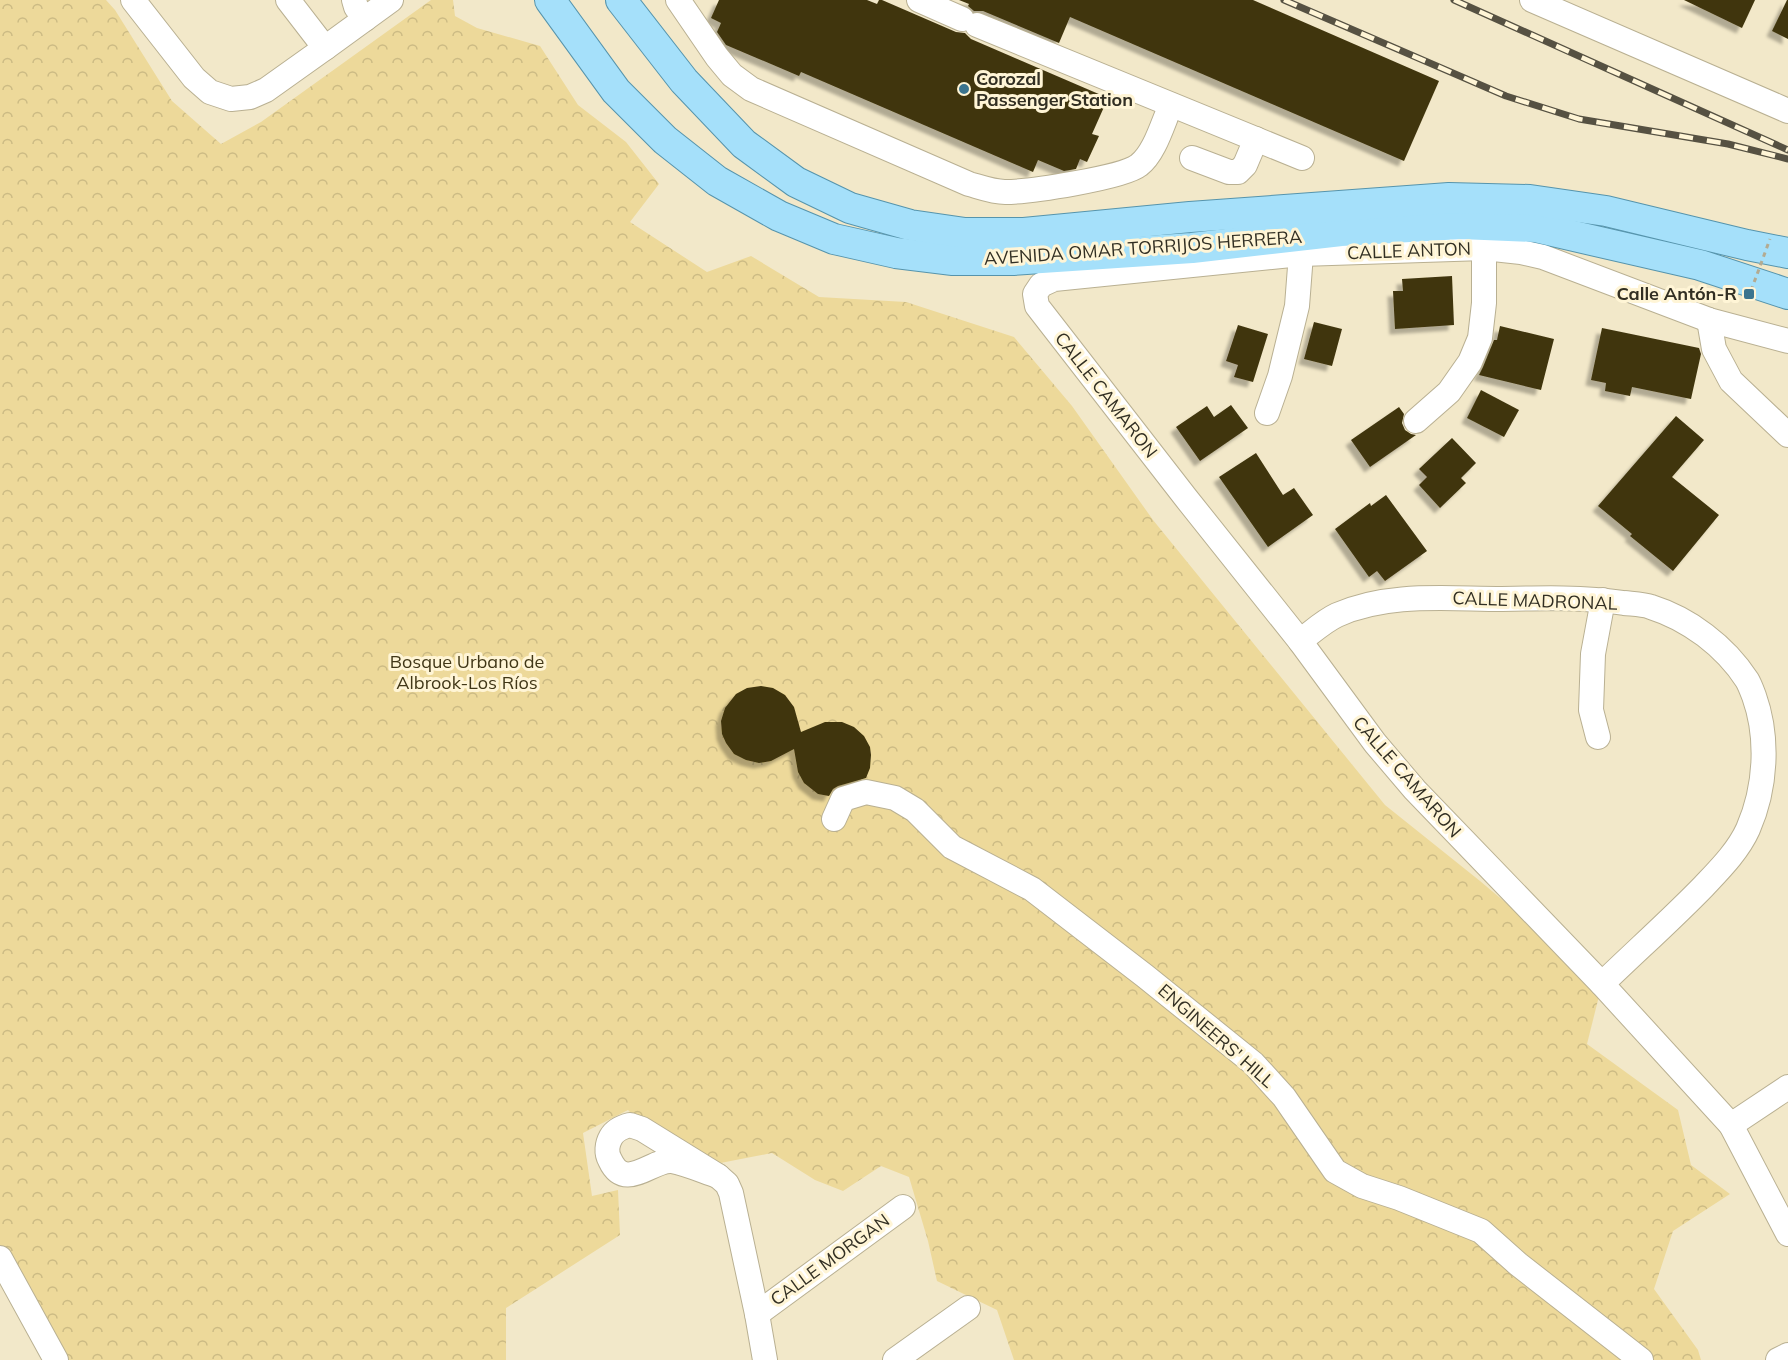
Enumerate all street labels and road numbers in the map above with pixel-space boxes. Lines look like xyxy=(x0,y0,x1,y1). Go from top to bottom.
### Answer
street label: AVENIDA OMAR TORRIJOS HERRERA xyxy=(983,225,1303,270)
street label: CALLE ANTON xyxy=(1347,237,1471,264)
street label: CALLE CAMARON xyxy=(1050,327,1163,462)
street label: CALLE MADRONAL xyxy=(1452,586,1618,615)
street label: CALLE CAMARON xyxy=(1348,711,1466,842)
street label: ENGINEERS' HILL xyxy=(1153,979,1279,1093)
street label: CALLE MORGAN xyxy=(766,1209,894,1311)

